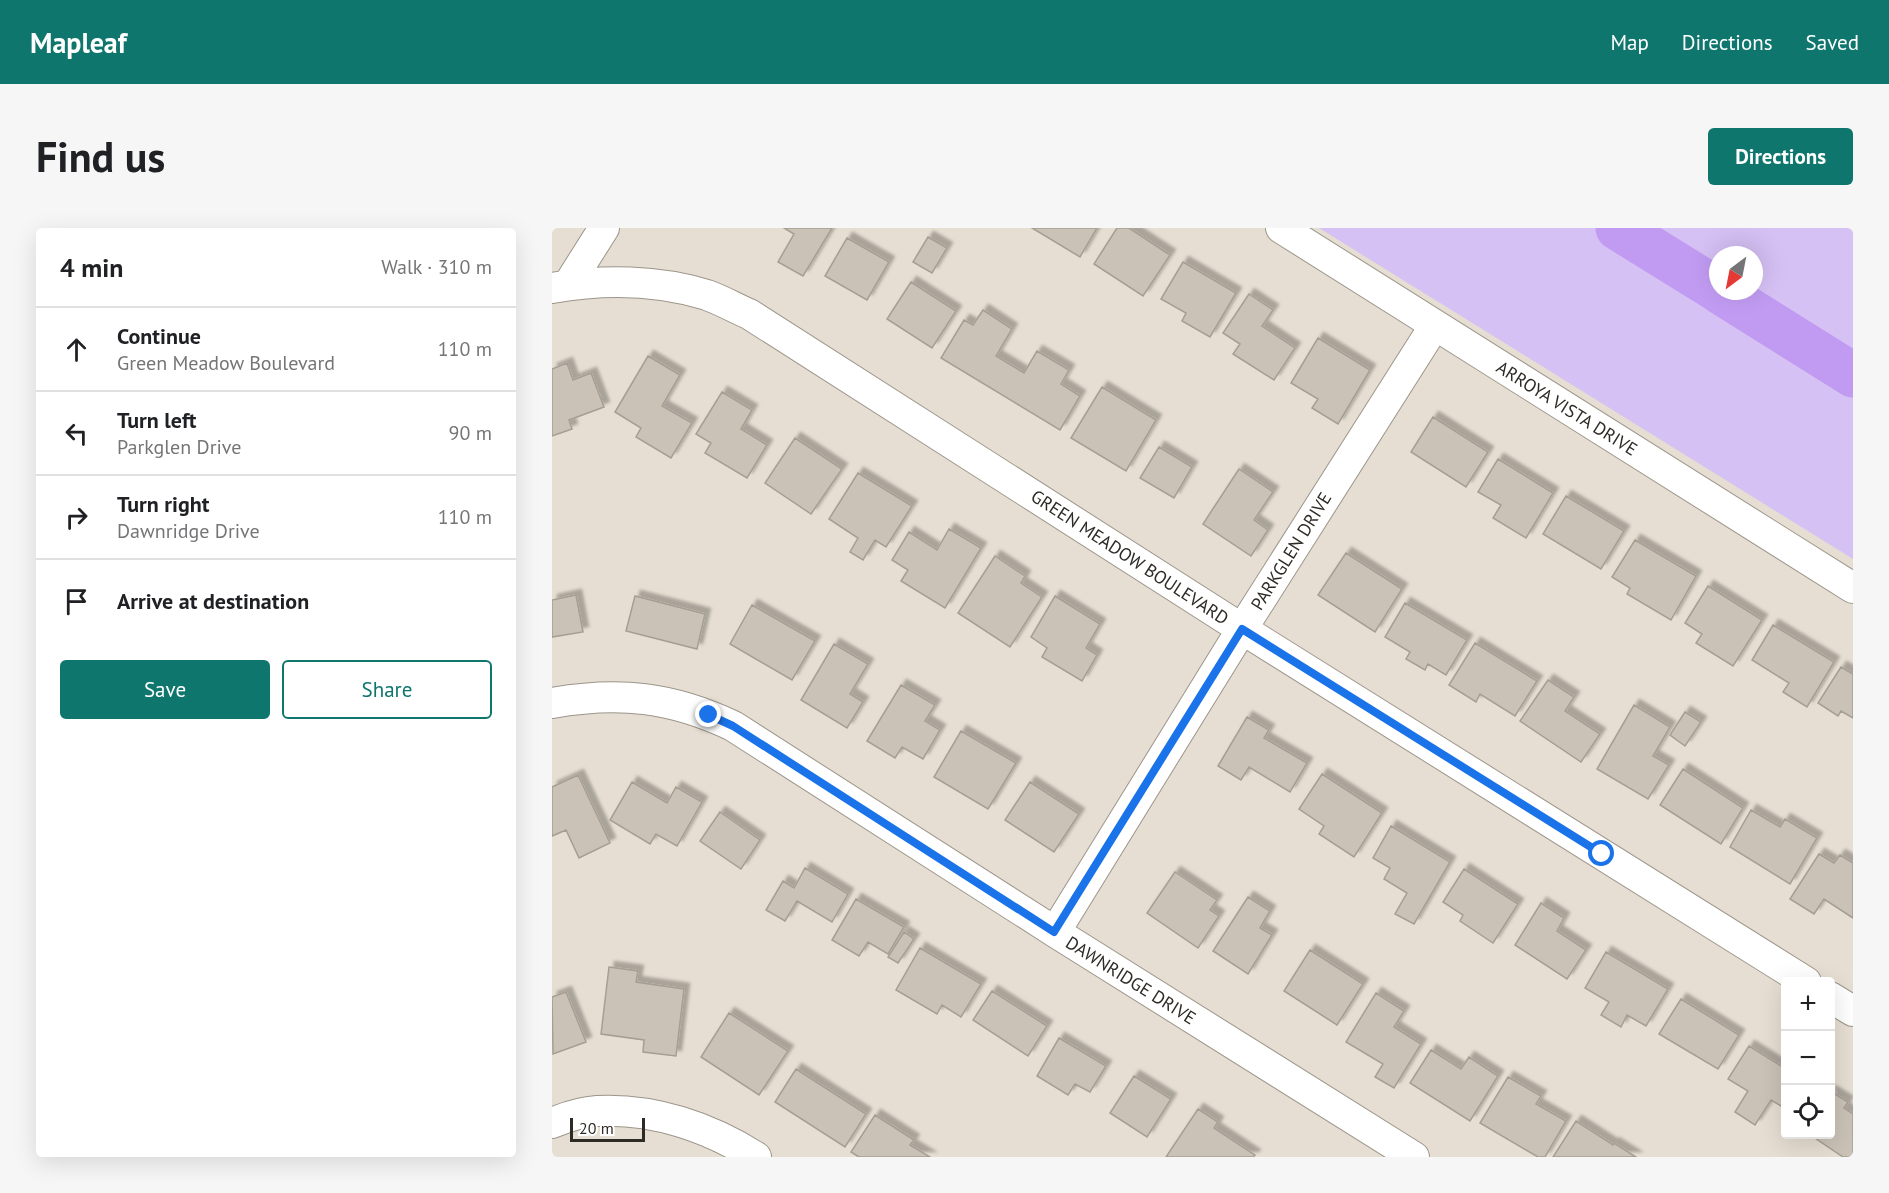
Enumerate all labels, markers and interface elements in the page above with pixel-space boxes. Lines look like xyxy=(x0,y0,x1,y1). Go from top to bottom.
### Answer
text: Mapleaf xyxy=(30,24,127,61)
text: Map xyxy=(1610,29,1649,56)
text: Directions xyxy=(1682,29,1773,56)
text: Saved xyxy=(1806,29,1859,56)
button: Directions xyxy=(1708,128,1853,185)
text: Find us xyxy=(36,129,165,184)
north arrow xyxy=(1709,246,1763,300)
text: 4 min xyxy=(60,251,123,284)
text: Walk · 310 m xyxy=(381,254,492,280)
text: Continue xyxy=(117,322,201,350)
icon: ahead xyxy=(60,333,93,366)
text: 110 m xyxy=(438,336,492,362)
text: Green Meadow Boulevard xyxy=(117,350,335,376)
street label: ARROYA VISTA DRIVE xyxy=(1492,355,1642,461)
text: Turn left xyxy=(117,406,197,434)
icon: left xyxy=(60,417,93,450)
text: 90 m xyxy=(449,420,492,446)
text: Parkglen Drive xyxy=(117,434,241,460)
street label: GREEN MEADOW BOULEVARD xyxy=(1027,484,1233,630)
street label: PARKGLEN DRIVE xyxy=(1246,488,1336,614)
text: Turn right xyxy=(117,490,209,518)
icon: right xyxy=(60,501,93,534)
text: 110 m xyxy=(438,504,492,530)
text: Dawnridge Drive xyxy=(117,518,260,544)
icon: arrive xyxy=(60,585,93,618)
text: Arrive at destination xyxy=(117,587,309,615)
button: Save xyxy=(60,660,270,719)
button: Share xyxy=(282,660,492,719)
route end xyxy=(695,701,721,727)
route start xyxy=(1588,840,1614,866)
street label: DAWNRIDGE DRIVE xyxy=(1062,931,1200,1029)
map controls xyxy=(1781,977,1835,1139)
button: + xyxy=(1781,977,1835,1031)
button: − xyxy=(1781,1031,1835,1085)
button: locate xyxy=(1781,1085,1835,1139)
scale bar xyxy=(570,1115,645,1142)
text: 20 m xyxy=(579,1118,614,1138)

